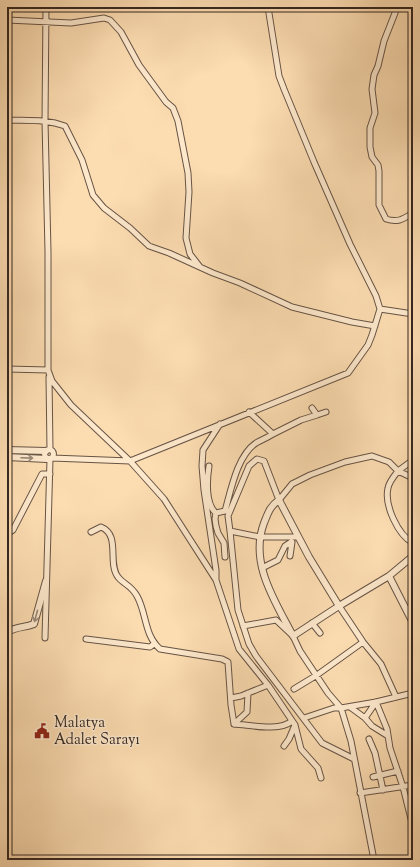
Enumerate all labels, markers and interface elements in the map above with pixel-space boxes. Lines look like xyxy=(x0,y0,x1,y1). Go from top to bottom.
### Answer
one-way arrow xyxy=(20,454,33,462)
one-way arrow xyxy=(32,609,39,622)
place label: Malatya Adalet Sarayı xyxy=(54,713,140,751)
public building icon: Malatya Adalet Sarayı xyxy=(33,722,51,740)

